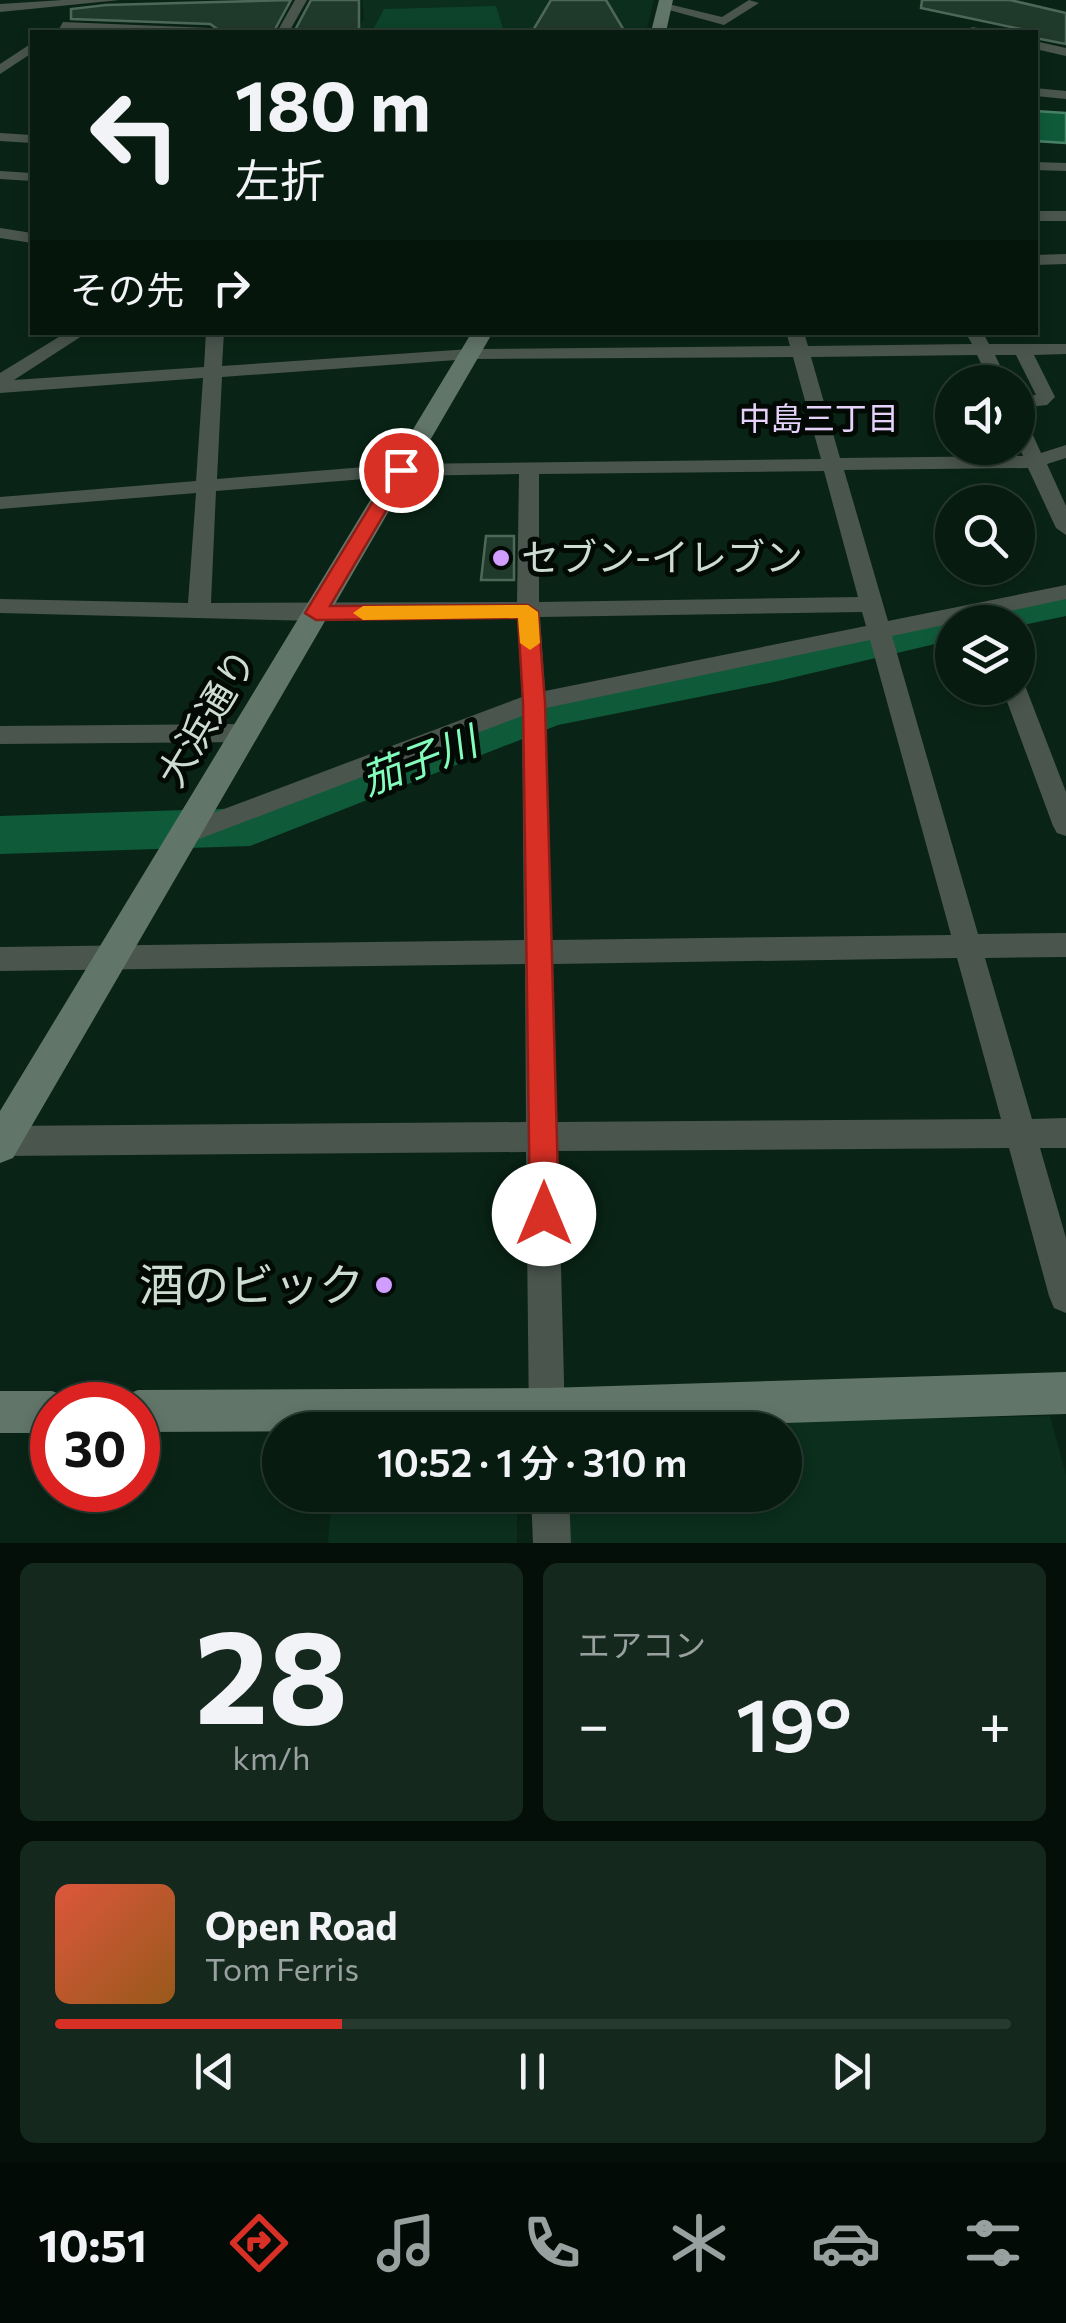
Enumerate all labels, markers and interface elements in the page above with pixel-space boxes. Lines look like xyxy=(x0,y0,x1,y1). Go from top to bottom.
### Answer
text: 180 m xyxy=(235,60,431,145)
icon: left xyxy=(70,70,200,200)
text: 左折 xyxy=(235,151,325,206)
icon: right xyxy=(204,260,259,315)
text: その先 xyxy=(70,265,184,312)
map controls xyxy=(935,365,1035,705)
button: sound xyxy=(935,365,1035,465)
district label: 中島三丁目 xyxy=(739,397,899,437)
pin xyxy=(359,428,444,513)
icon: arrive xyxy=(374,443,429,498)
button: search xyxy=(935,485,1035,585)
place label: セブン-イレブン xyxy=(521,532,803,579)
marker: セブン-イレブン xyxy=(490,547,512,569)
button: layers xyxy=(935,605,1035,705)
street label: 大浜通り xyxy=(146,639,264,794)
water label: 茄子川 xyxy=(353,713,487,803)
position arrow xyxy=(492,1162,596,1266)
place label: 酒のビック xyxy=(139,1255,364,1310)
marker: 酒のビック xyxy=(373,1274,395,1296)
speed limit sign: 30 xyxy=(30,1382,160,1512)
text: 10:52 · 1 分 · 310 m xyxy=(377,1438,687,1485)
text: 28 xyxy=(195,1592,348,1751)
text: エアコン xyxy=(578,1624,706,1664)
text: 19° xyxy=(736,1676,852,1767)
text: − xyxy=(578,1689,609,1756)
text: + xyxy=(979,1689,1011,1756)
text: km/h xyxy=(233,1737,310,1777)
text: Open Road xyxy=(205,1901,398,1948)
text: Tom Ferris xyxy=(205,1948,359,1988)
icon: previous xyxy=(187,2044,242,2099)
icon: pause xyxy=(505,2044,560,2099)
icon: next xyxy=(824,2044,879,2099)
icon: directions xyxy=(224,2208,294,2278)
icon: music xyxy=(371,2208,441,2278)
icon: phone xyxy=(517,2208,587,2278)
icon: climate xyxy=(664,2208,734,2278)
icon: car xyxy=(811,2208,881,2278)
icon: filters xyxy=(958,2208,1028,2278)
text: 10:51 xyxy=(38,2216,147,2271)

